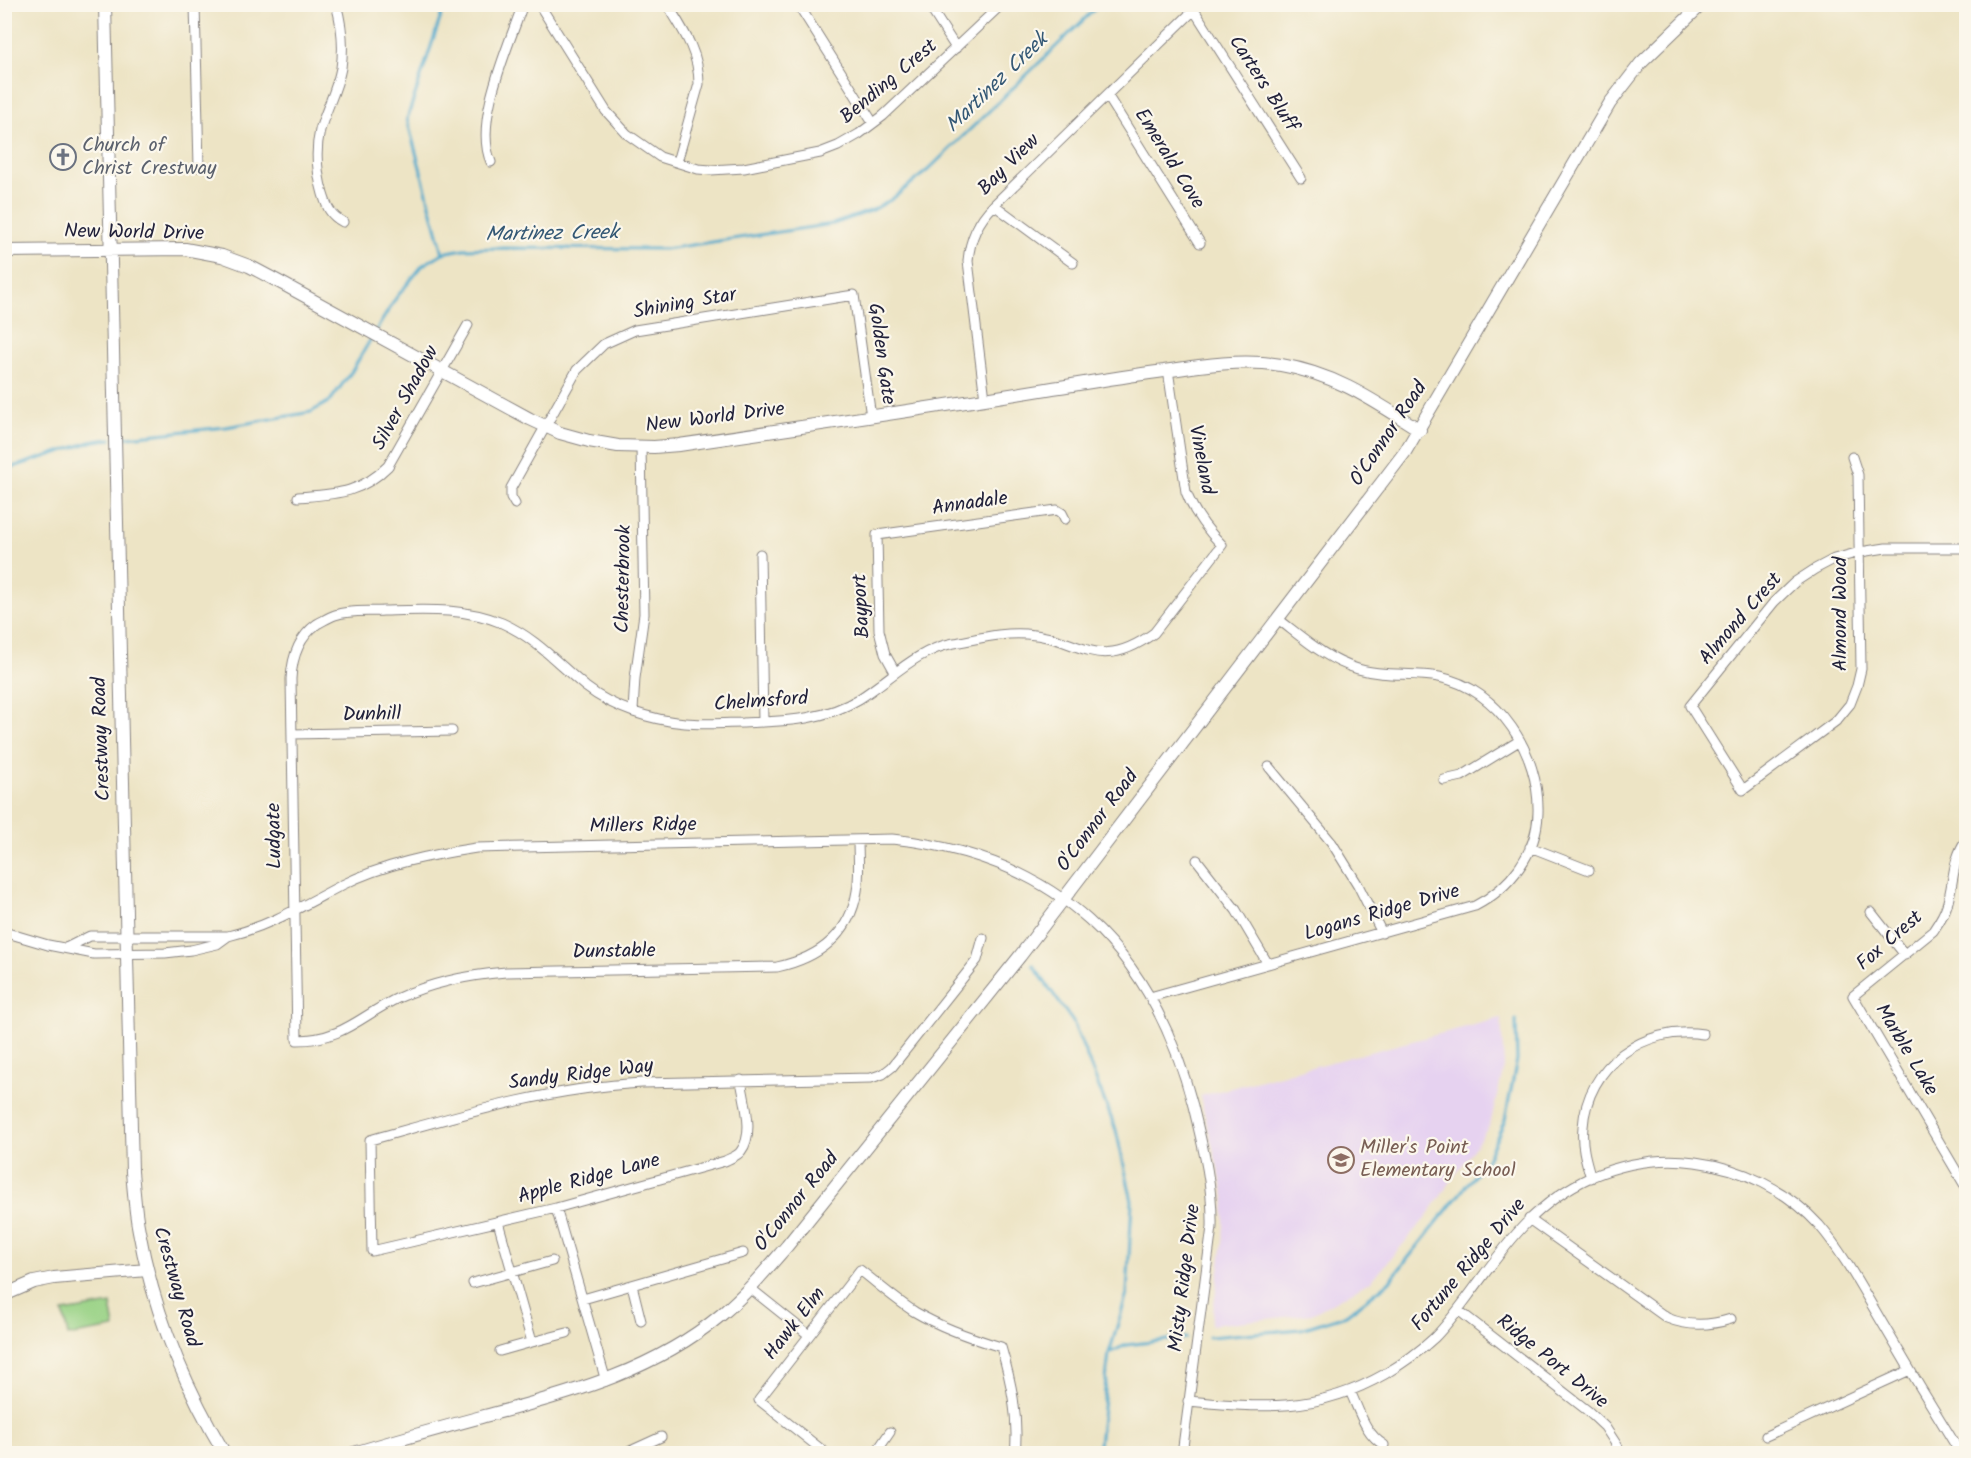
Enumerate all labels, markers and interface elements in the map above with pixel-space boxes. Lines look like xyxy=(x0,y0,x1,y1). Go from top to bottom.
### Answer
water label: Martinez Creek xyxy=(938,23,1059,141)
street label: Carters Bluff xyxy=(1220,29,1308,141)
street label: Bending Crest xyxy=(833,31,945,133)
street label: Emerald Cove xyxy=(1125,102,1213,216)
street label: Bay View xyxy=(970,126,1048,204)
place label: Church of Christ Crestway xyxy=(82,130,217,185)
church icon: Church of Christ Crestway xyxy=(48,142,78,172)
street label: New World Drive xyxy=(64,216,204,250)
water label: Martinez Creek xyxy=(485,216,622,252)
street label: Shining Star xyxy=(631,279,740,329)
street label: Golden Gate xyxy=(858,301,904,407)
street label: Silver Shadow xyxy=(364,339,448,456)
street label: O'Connor Road xyxy=(1342,374,1437,493)
street label: New World Drive xyxy=(644,394,786,442)
street label: Vineland xyxy=(1179,423,1224,498)
street label: Annadale xyxy=(930,483,1010,525)
street label: Chesterbrook xyxy=(607,524,641,633)
street label: Almond Wood xyxy=(1825,556,1857,671)
street label: Almond Crest xyxy=(1691,565,1791,673)
street label: Bayport xyxy=(844,573,880,639)
street label: Crestway Road xyxy=(84,675,120,802)
street label: Chelmsford xyxy=(713,683,810,721)
street label: Dunhill xyxy=(342,698,402,732)
street label: O'Connor Road xyxy=(1049,762,1148,879)
street label: Ludgate xyxy=(258,803,292,869)
street label: Millers Ridge xyxy=(589,809,697,843)
street label: Logans Ridge Drive xyxy=(1300,875,1464,951)
street label: Fox Crest xyxy=(1849,903,1931,979)
street label: Dunstable xyxy=(572,935,656,969)
street label: Marble Lake xyxy=(1866,998,1946,1102)
street label: Sandy Ridge Way xyxy=(507,1050,656,1100)
place label: Miller's Point Elementary School xyxy=(1360,1132,1516,1187)
street label: O'Connor Road xyxy=(746,1144,848,1259)
street label: Apple Ridge Lane xyxy=(514,1145,664,1213)
school or university icon: Miller's Point Elementary School xyxy=(1326,1145,1356,1175)
street label: Fortune Ridge Drive xyxy=(1403,1191,1535,1339)
street label: Misty Ridge Drive xyxy=(1160,1202,1210,1354)
street label: Crestway Road xyxy=(144,1223,209,1352)
street label: Hawk Elm xyxy=(756,1280,834,1368)
street label: Ridge Port Drive xyxy=(1489,1306,1615,1418)

